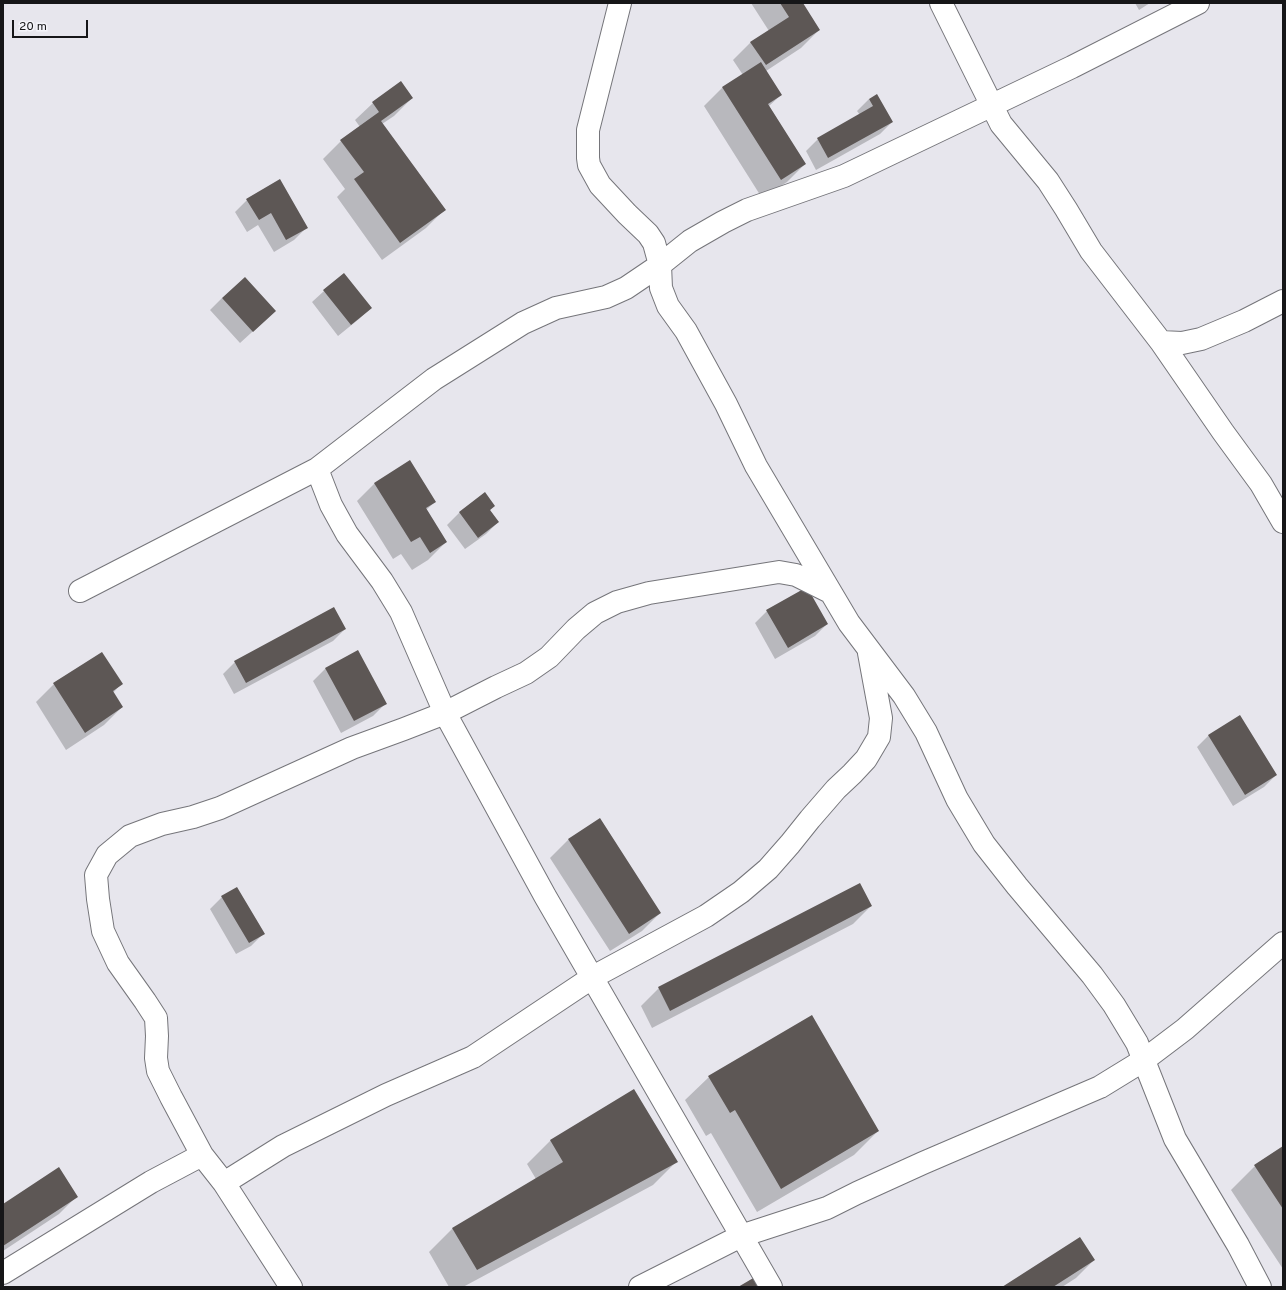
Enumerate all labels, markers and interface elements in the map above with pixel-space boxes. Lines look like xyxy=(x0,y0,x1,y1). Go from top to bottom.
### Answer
scale bar xyxy=(14,12,90,38)
text: 20 m xyxy=(19,19,47,35)

